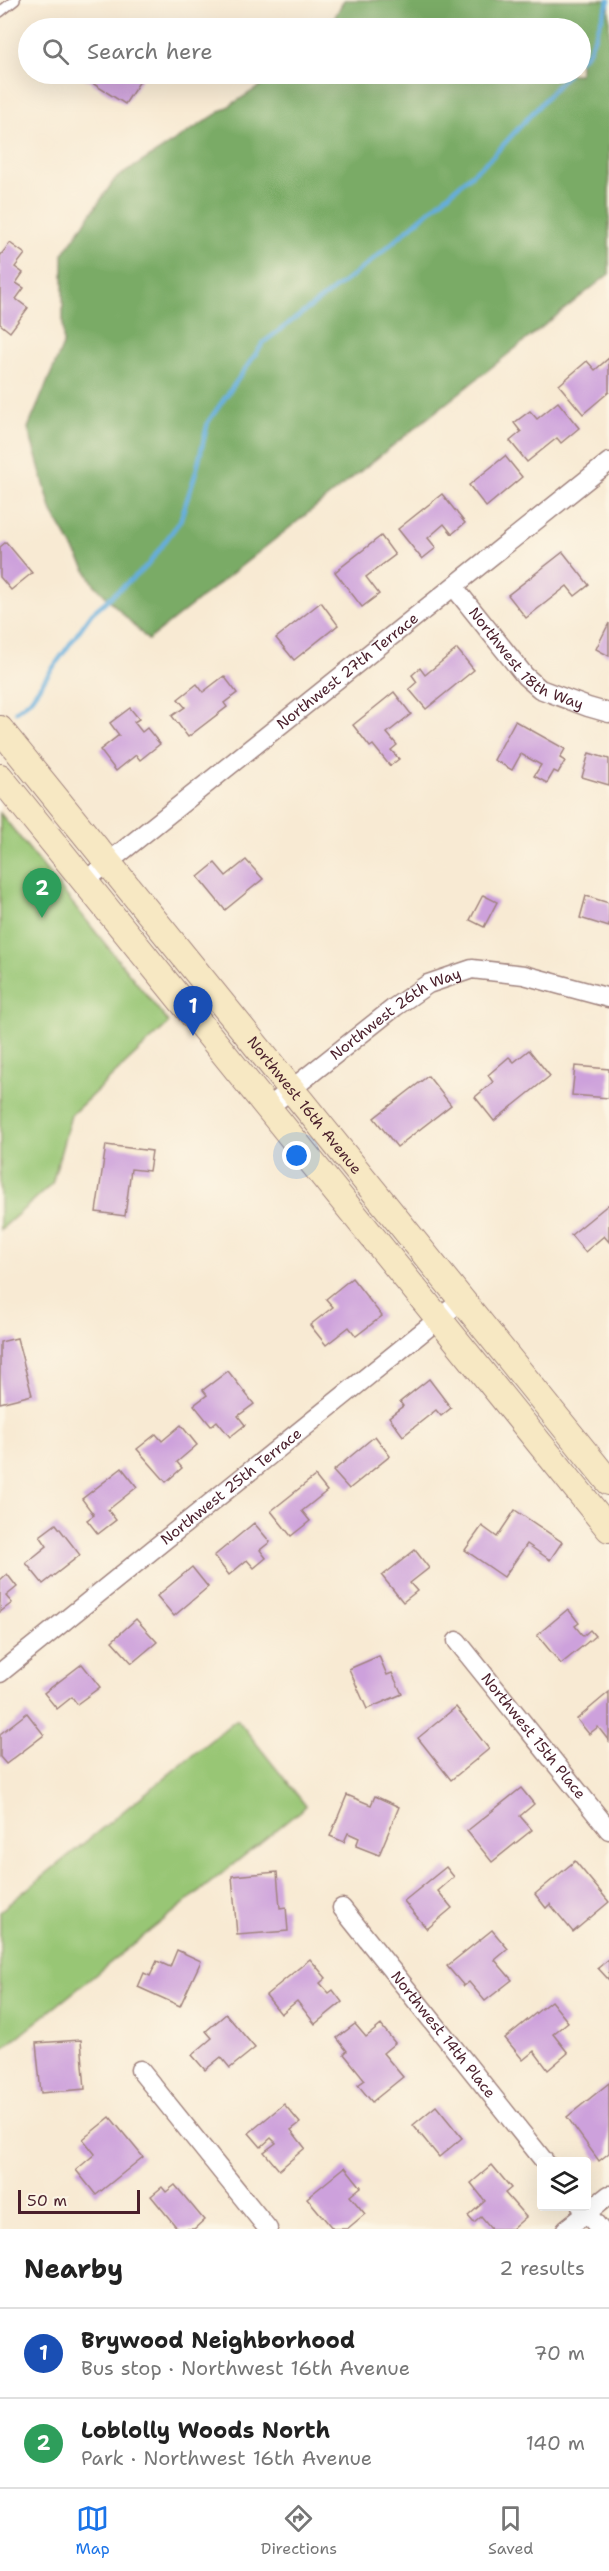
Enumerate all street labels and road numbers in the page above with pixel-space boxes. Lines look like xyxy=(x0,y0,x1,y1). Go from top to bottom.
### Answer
street label: Northwest 18th Way xyxy=(464,603,586,714)
street label: Northwest 27th Terrace xyxy=(272,608,422,734)
street label: Northwest 26th Way xyxy=(326,963,464,1065)
street label: Northwest 16th Avenue xyxy=(243,1032,366,1178)
street label: Northwest 25th Terrace xyxy=(156,1423,306,1549)
street label: Northwest 15th Place xyxy=(477,1669,590,1803)
street label: Northwest 14th Place xyxy=(386,1967,500,2102)

